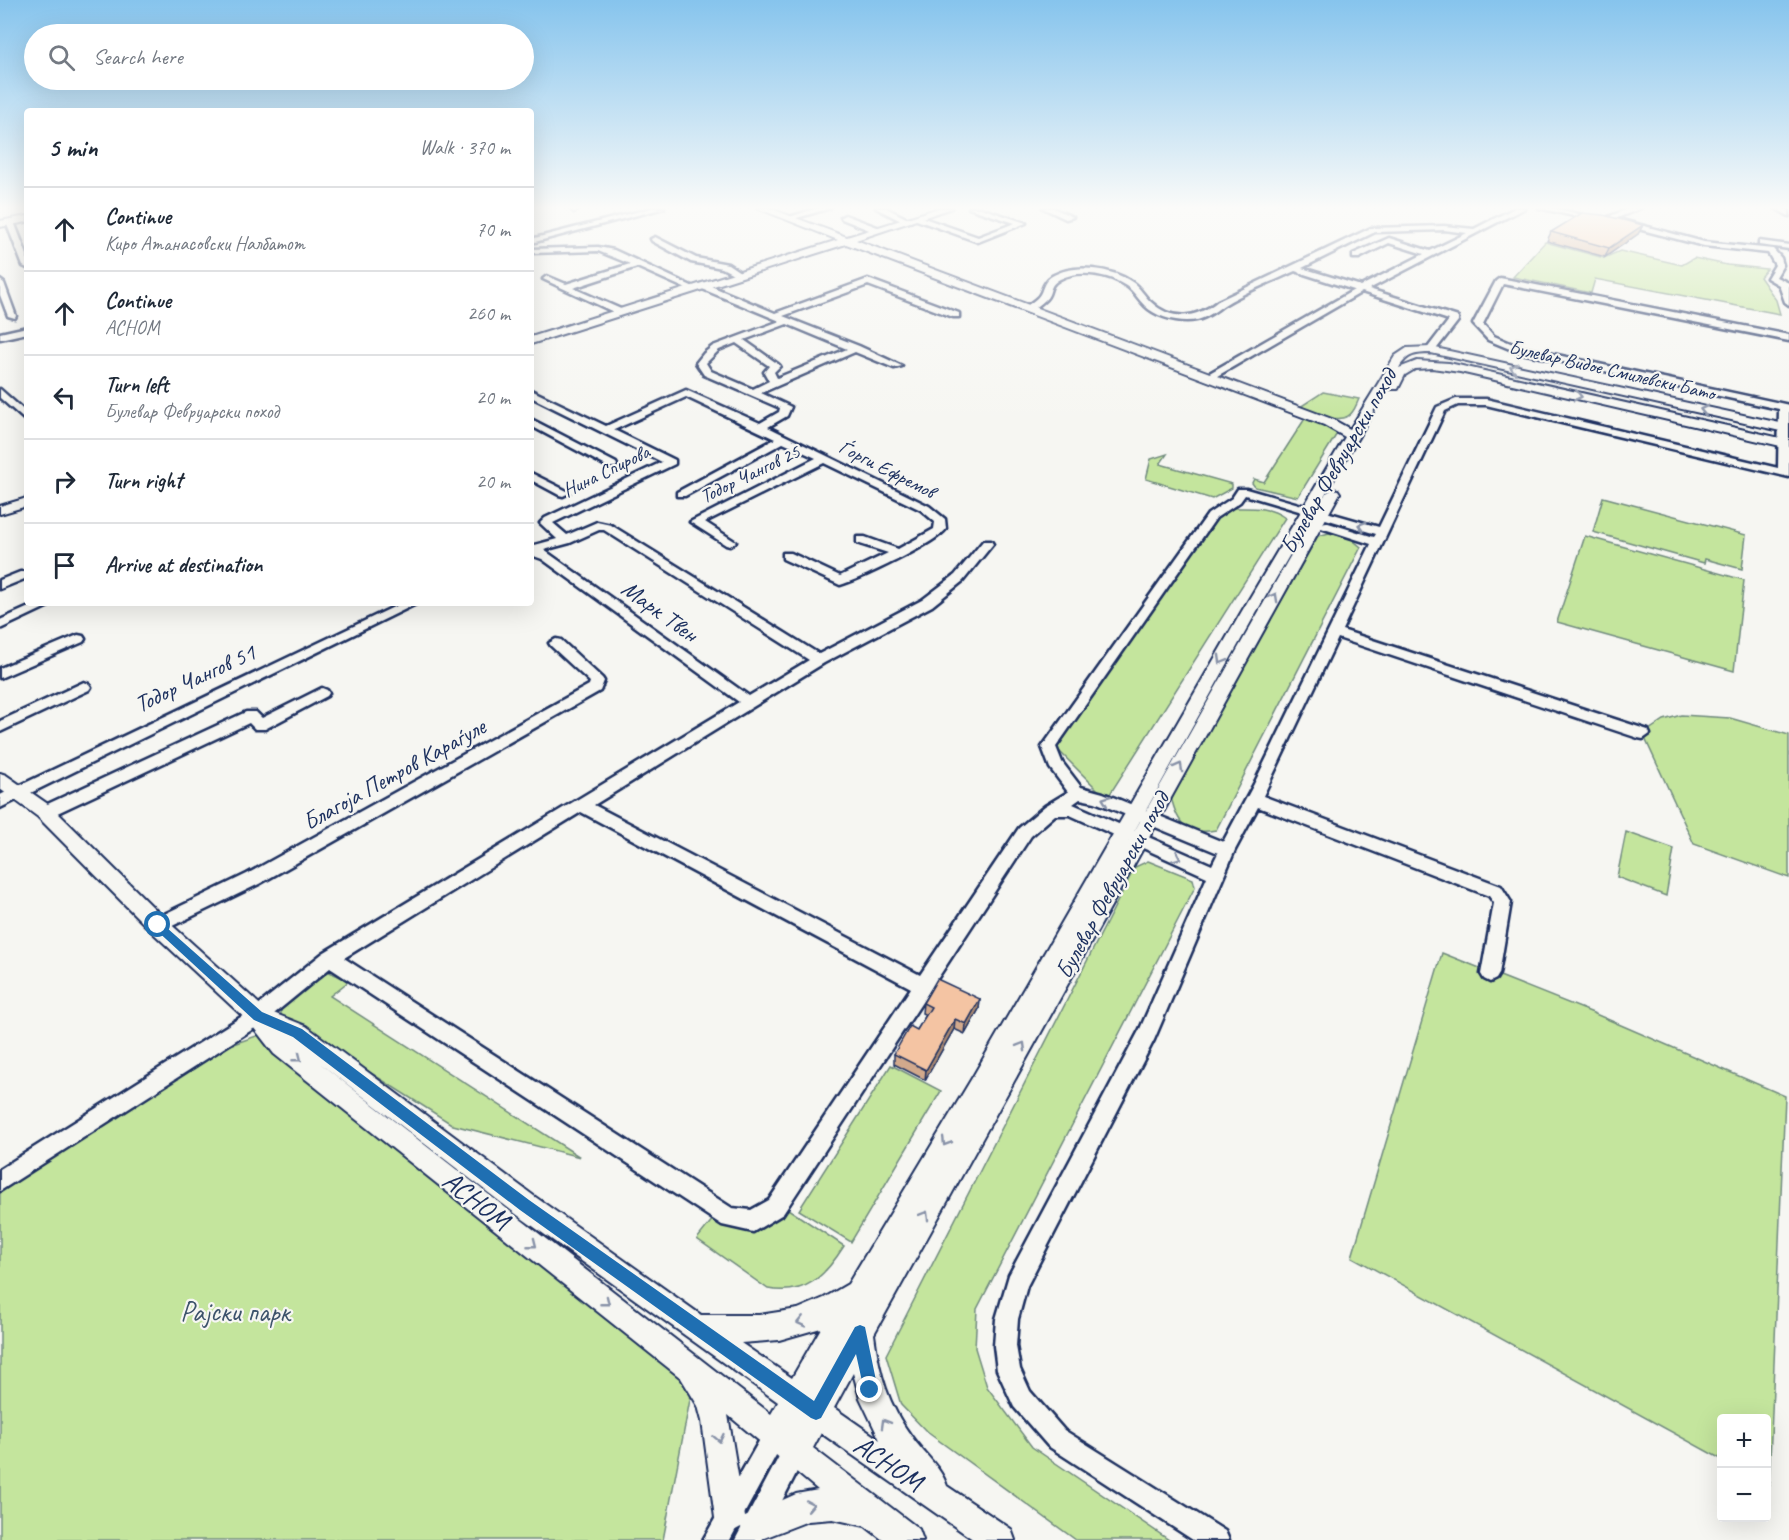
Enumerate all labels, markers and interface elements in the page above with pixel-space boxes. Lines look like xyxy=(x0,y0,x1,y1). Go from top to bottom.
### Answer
search box xyxy=(24,24,534,90)
icon: search xyxy=(45,41,78,74)
text: Search here xyxy=(93,43,183,71)
text: 5 min xyxy=(48,131,97,164)
text: Walk · 370 m xyxy=(420,135,510,160)
text: Continue xyxy=(105,203,171,231)
icon: ahead xyxy=(48,213,81,246)
text: 70 m xyxy=(476,217,510,242)
text: Киро Атанасовски Налбатот xyxy=(105,231,305,256)
text: Continue xyxy=(105,287,171,315)
icon: ahead xyxy=(48,297,81,330)
text: 260 m xyxy=(467,301,510,326)
text: АСНОМ xyxy=(105,315,160,340)
street label: Булевар Видое Смилевски Бато xyxy=(1507,334,1719,406)
street label: Булевар Февруарски поход xyxy=(1273,361,1404,559)
one-way arrow xyxy=(1509,362,1519,375)
text: Turn left xyxy=(105,371,169,399)
icon: left xyxy=(48,381,81,414)
text: 20 m xyxy=(476,385,510,410)
one-way arrow xyxy=(1572,389,1582,402)
text: Булевар Февруарски поход xyxy=(105,399,279,424)
one-way arrow xyxy=(1699,404,1709,417)
street label: Ѓорги Ефремов xyxy=(835,434,943,506)
street label: Нина Спирова xyxy=(559,438,655,503)
street label: Тодор Чангов 25 xyxy=(696,439,805,509)
icon: right xyxy=(48,465,81,498)
text: Turn right xyxy=(105,467,182,495)
text: 20 m xyxy=(476,469,510,494)
one-way arrow xyxy=(1357,521,1367,533)
icon: arrive xyxy=(48,549,81,582)
text: Arrive at destination xyxy=(105,551,262,579)
street label: Марк Твен xyxy=(616,573,706,650)
one-way arrow xyxy=(1267,593,1278,603)
street label: Тодор Чангов 51 xyxy=(130,636,261,719)
one-way arrow xyxy=(1218,654,1229,665)
street label: Благоја Петров Караѓуле xyxy=(297,710,493,837)
one-way arrow xyxy=(1172,763,1183,773)
street label: Булевар Февруарски поход xyxy=(1048,784,1177,984)
one-way arrow xyxy=(1101,795,1112,807)
one-way arrow xyxy=(1171,850,1182,862)
route start xyxy=(144,911,170,937)
one-way arrow xyxy=(1015,1042,1026,1052)
one-way arrow xyxy=(291,1051,302,1062)
one-way arrow xyxy=(942,1136,953,1146)
street label: АСНОМ xyxy=(436,1163,519,1239)
one-way arrow xyxy=(918,1211,929,1221)
one-way arrow xyxy=(526,1237,537,1248)
park label: Рајски парк xyxy=(180,1294,293,1329)
one-way arrow xyxy=(600,1294,611,1305)
one-way arrow xyxy=(796,1314,806,1327)
route end xyxy=(856,1376,882,1402)
map controls xyxy=(1717,1414,1771,1522)
button: + xyxy=(1717,1414,1771,1468)
one-way arrow xyxy=(881,1419,892,1429)
street label: АСНОМ xyxy=(847,1427,932,1500)
one-way arrow xyxy=(712,1432,725,1442)
button: − xyxy=(1717,1468,1771,1522)
one-way arrow xyxy=(805,1499,815,1512)

